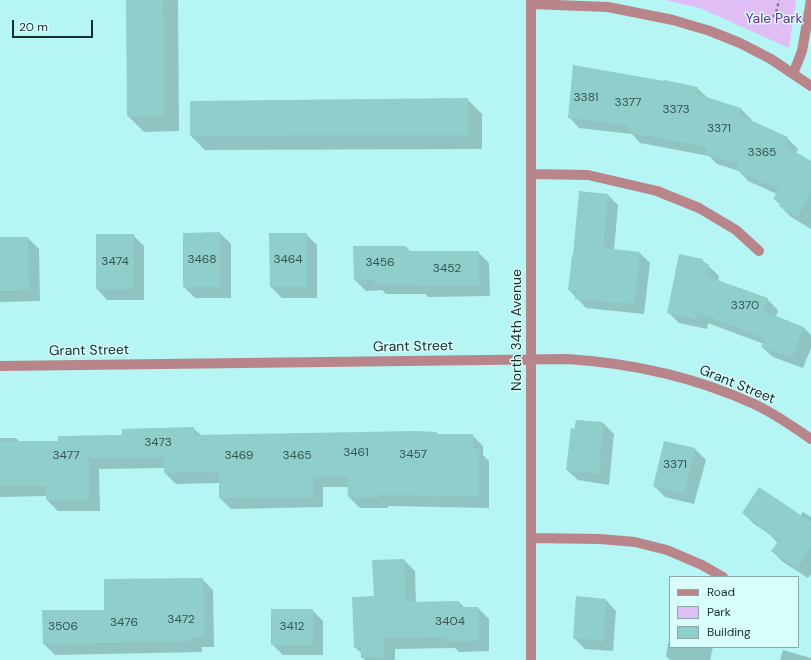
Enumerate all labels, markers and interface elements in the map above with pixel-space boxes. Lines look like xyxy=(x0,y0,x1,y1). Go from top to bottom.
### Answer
park label: Yale Park xyxy=(745,11,803,27)
scale bar xyxy=(14,12,95,38)
text: 20 m xyxy=(19,19,48,35)
house number: 3381 xyxy=(574,91,598,105)
house number: 3377 xyxy=(615,96,641,110)
house number: 3373 xyxy=(662,103,690,117)
house number: 3371 xyxy=(707,122,731,136)
house number: 3365 xyxy=(748,146,776,160)
house number: 3468 xyxy=(187,253,217,267)
house number: 3464 xyxy=(273,253,303,267)
house number: 3474 xyxy=(101,255,129,269)
house number: 3456 xyxy=(365,256,395,270)
house number: 3452 xyxy=(433,262,461,276)
street label: North 34th Avenue xyxy=(509,269,525,391)
house number: 3370 xyxy=(731,299,759,313)
street label: Grant Street xyxy=(373,338,453,356)
street label: Grant Street xyxy=(49,342,129,360)
street label: Grant Street xyxy=(697,362,777,408)
house number: 3473 xyxy=(144,436,172,450)
house number: 3461 xyxy=(343,446,369,460)
house number: 3457 xyxy=(399,448,427,462)
house number: 3477 xyxy=(52,449,80,463)
house number: 3469 xyxy=(224,449,254,463)
house number: 3465 xyxy=(283,449,311,463)
house number: 3371 xyxy=(663,458,687,472)
legend xyxy=(669,576,799,648)
text: Road xyxy=(707,584,735,600)
text: Park xyxy=(707,604,731,620)
house number: 3472 xyxy=(167,613,195,627)
house number: 3404 xyxy=(435,615,465,629)
house number: 3476 xyxy=(110,616,138,630)
house number: 3506 xyxy=(48,620,78,634)
house number: 3412 xyxy=(279,620,305,634)
text: Building xyxy=(707,624,751,640)

